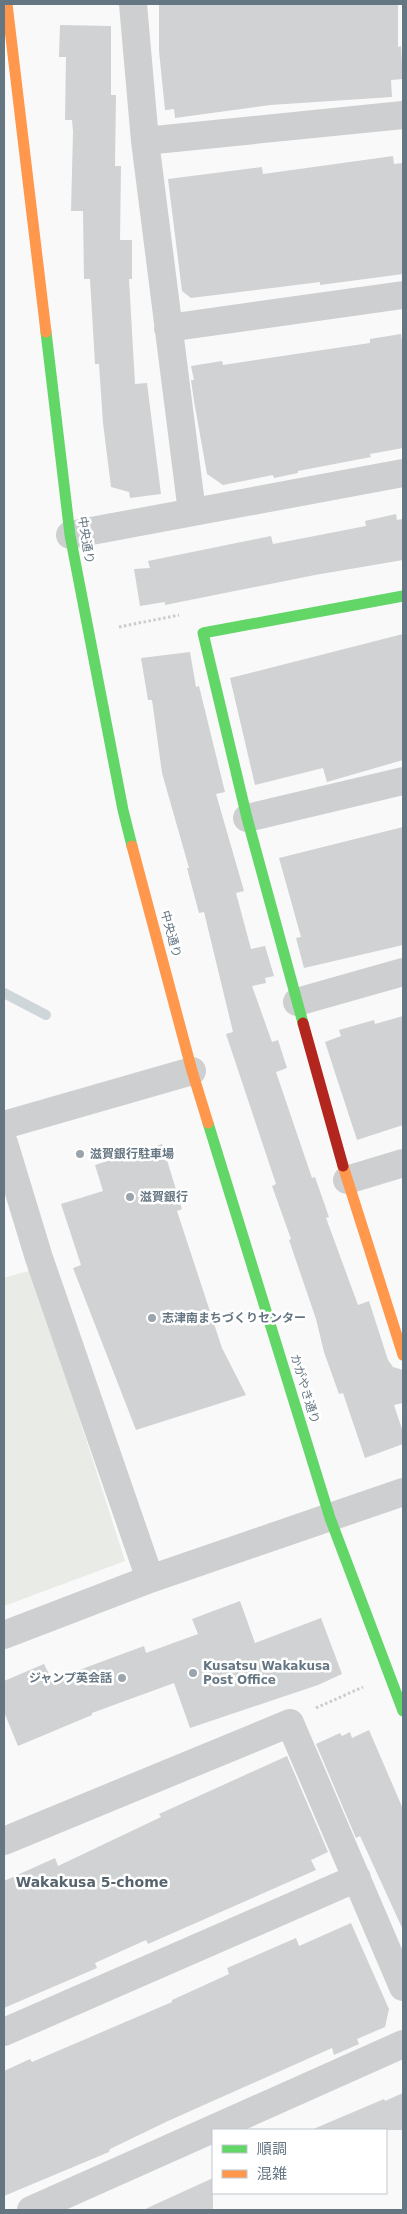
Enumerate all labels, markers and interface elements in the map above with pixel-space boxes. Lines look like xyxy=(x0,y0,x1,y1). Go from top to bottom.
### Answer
street label: 中央通り xyxy=(75,515,97,565)
street label: 中央通り xyxy=(158,909,184,959)
place label: 滋賀銀行駐車場 xyxy=(90,1147,174,1161)
marker: 滋賀銀行駐車場 xyxy=(74,1148,86,1160)
place label: 滋賀銀行 xyxy=(140,1190,188,1204)
marker: 滋賀銀行 xyxy=(124,1191,136,1203)
place label: 志津南まちづくりセンター xyxy=(162,1311,306,1325)
marker: 志津南まちづくりセンター xyxy=(146,1312,158,1324)
street label: かがやき通り xyxy=(288,1353,322,1425)
place label: Kusatsu Wakakusa Post Office xyxy=(203,1659,330,1687)
marker: Kusatsu Wakakusa Post Office xyxy=(187,1667,199,1679)
place label: ジャンプ英会話 xyxy=(29,1671,112,1685)
marker: ジャンプ英会話 xyxy=(116,1672,128,1684)
district label: Wakakusa 5-chome xyxy=(16,1874,168,1890)
legend xyxy=(212,2129,387,2194)
text: 順調 xyxy=(257,2140,287,2158)
text: 混雑 xyxy=(257,2165,287,2183)

